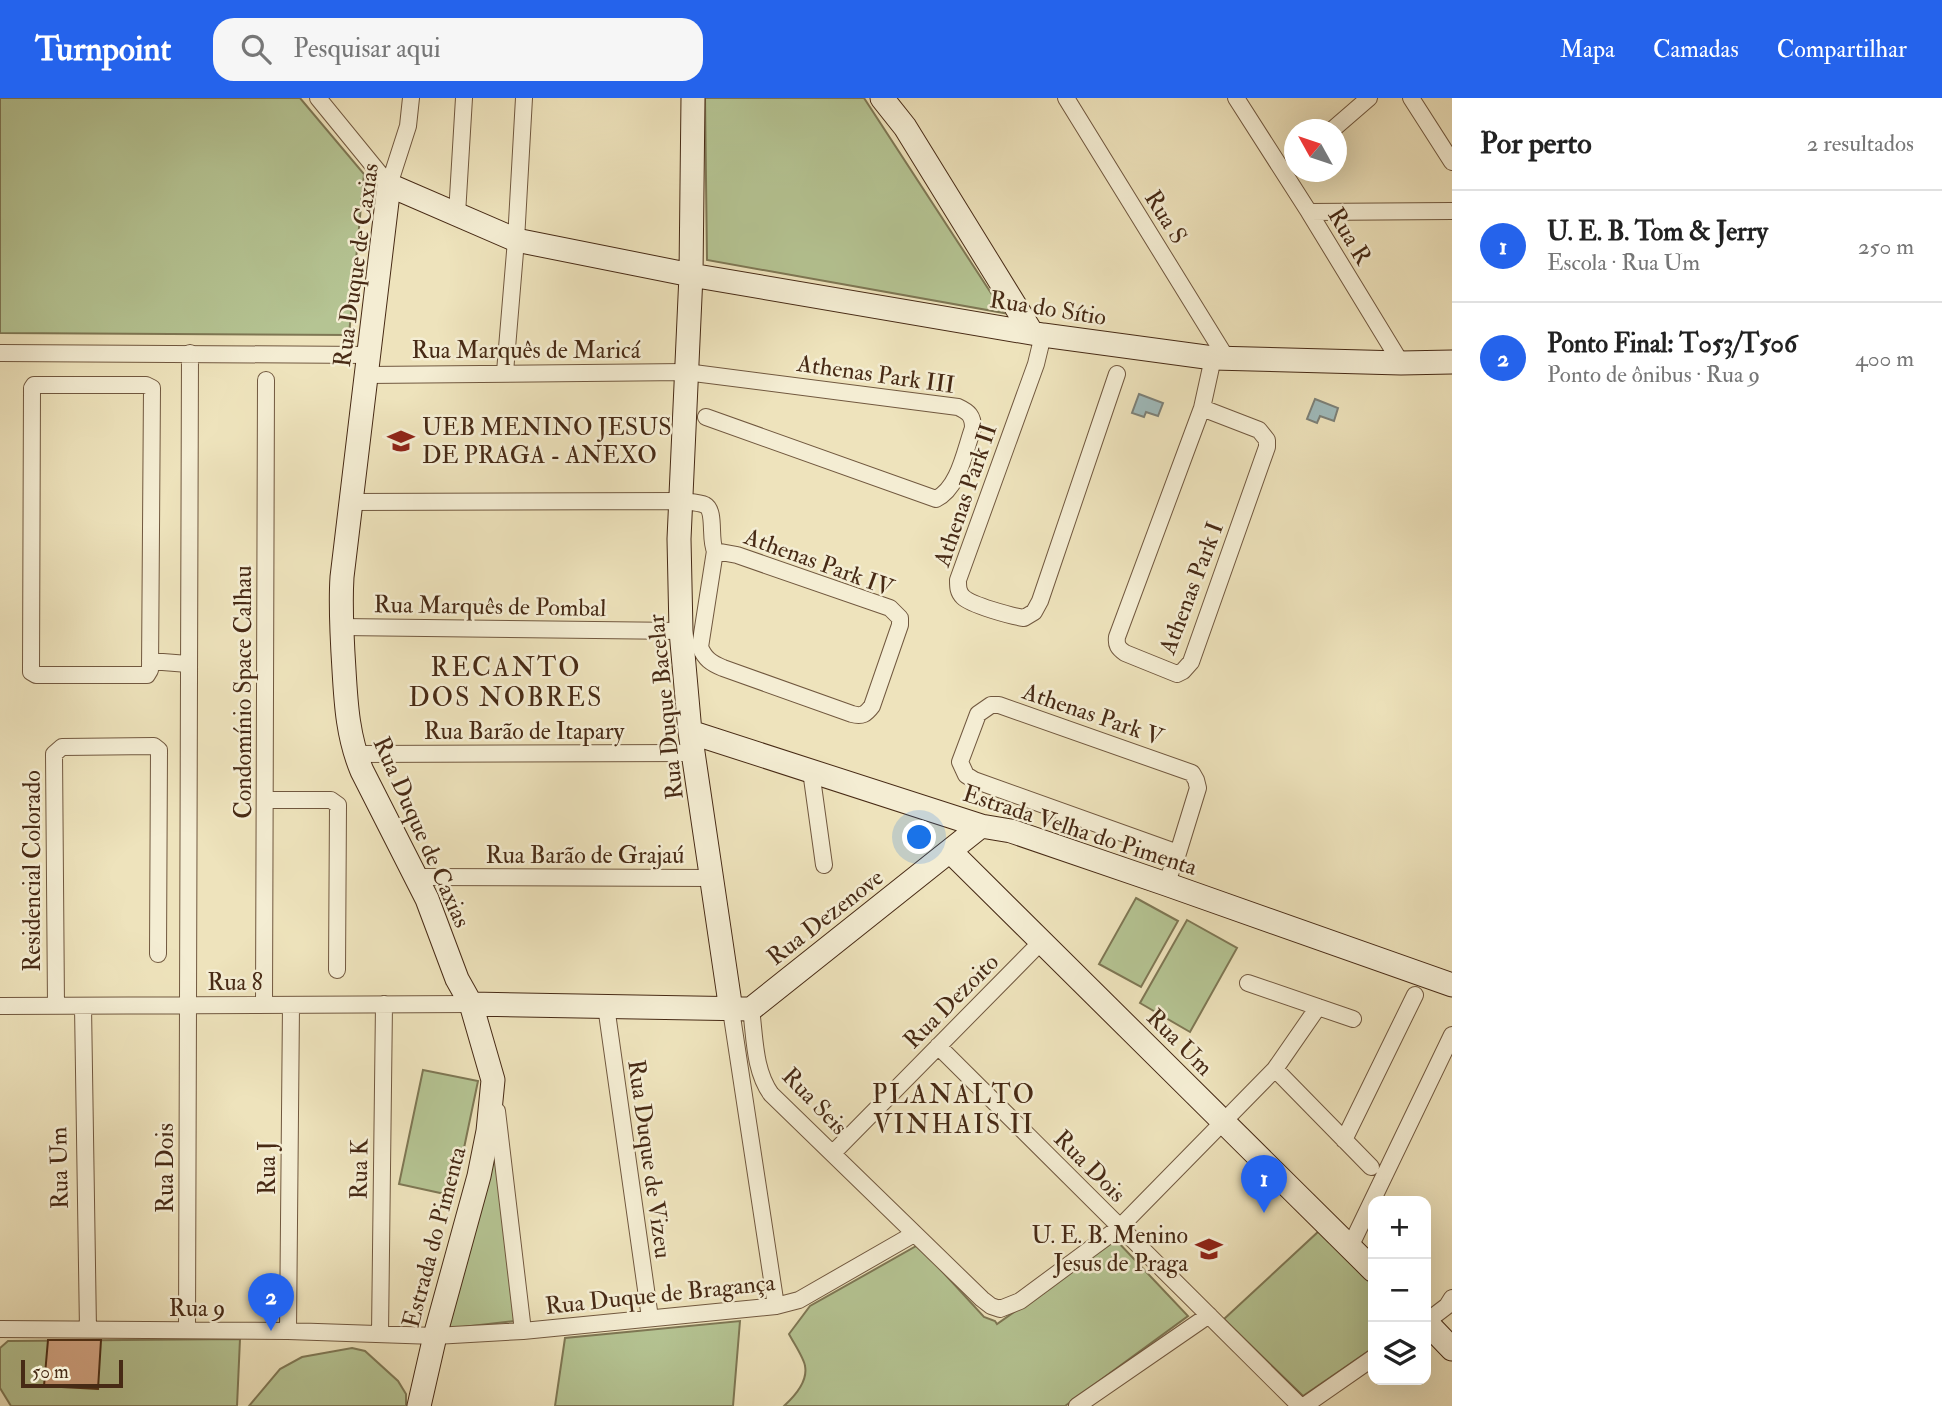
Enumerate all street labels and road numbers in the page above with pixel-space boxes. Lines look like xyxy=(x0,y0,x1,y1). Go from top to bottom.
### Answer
street label: Rua Duque de Caxias xyxy=(327,161,386,369)
street label: Rua S xyxy=(1137,185,1194,250)
street label: Rua R xyxy=(1320,202,1379,271)
street label: Rua do Sítio xyxy=(987,284,1109,333)
street label: Rua Marquês de Maricá xyxy=(411,335,642,366)
street label: Athenas Park III xyxy=(794,348,957,401)
street label: Athenas Park II xyxy=(926,420,1004,572)
street label: Athenas Park I xyxy=(1152,517,1231,660)
street label: Athenas Park IV xyxy=(739,521,899,604)
street label: Condomínio Space Calhau xyxy=(228,565,259,819)
street label: Rua Marquês de Pombal xyxy=(373,589,607,624)
street label: Rua Duque Bacelar xyxy=(640,613,691,801)
street label: Athenas Park V xyxy=(1017,676,1168,753)
street label: Rua Barão de Itapary xyxy=(424,716,625,747)
street label: Rua Duque de Caxias xyxy=(366,732,478,932)
street label: Residencial Colorado xyxy=(17,770,48,972)
street label: Estrada Velha do Pimenta xyxy=(959,778,1202,883)
street label: Rua Barão de Grajaú xyxy=(485,840,685,871)
street label: Rua Dezenove xyxy=(761,862,890,972)
street label: Rua Dezoito xyxy=(897,947,1006,1056)
street label: Rua 8 xyxy=(207,967,263,998)
street label: Rua Um xyxy=(1140,1002,1220,1083)
street label: Rua Duque de Vizeu xyxy=(620,1058,679,1260)
street label: Rua Seis xyxy=(775,1061,854,1142)
street label: Rua Dois xyxy=(150,1123,181,1213)
street label: Rua Dois xyxy=(1047,1124,1132,1209)
street label: Rua Um xyxy=(43,1126,76,1209)
street label: Rua K xyxy=(343,1138,376,1200)
street label: Rua J xyxy=(252,1141,283,1195)
street label: Estrada do Pimenta xyxy=(395,1142,474,1331)
street label: Rua Duque de Bragança xyxy=(544,1267,778,1322)
street label: Rua 9 xyxy=(169,1293,225,1324)

